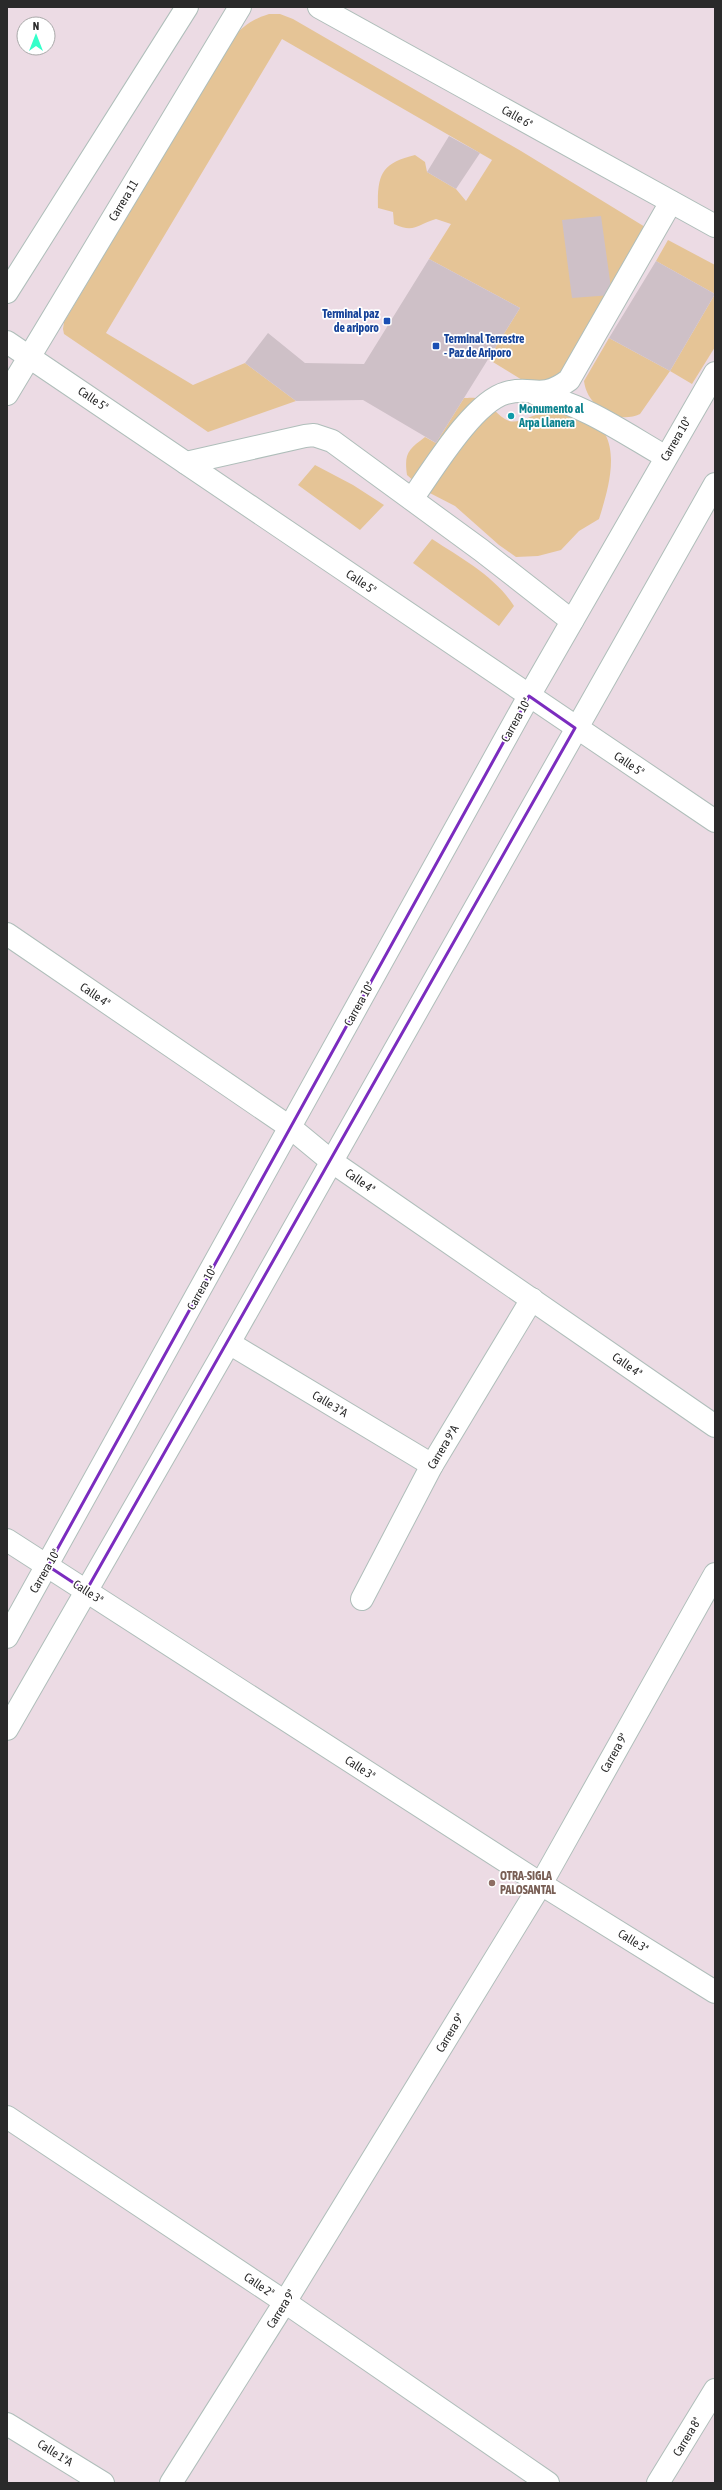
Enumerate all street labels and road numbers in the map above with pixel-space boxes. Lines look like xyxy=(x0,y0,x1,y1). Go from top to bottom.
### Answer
street label: Calle 6ª xyxy=(499,103,535,131)
street label: Carrera 11 xyxy=(106,177,141,223)
street label: Calle 5ª xyxy=(75,384,111,414)
street label: Carrera 10ª xyxy=(658,415,694,463)
street label: Calle 5ª xyxy=(343,567,379,597)
street label: Carrera 10ª xyxy=(498,695,534,745)
street label: Calle 5ª xyxy=(611,749,647,779)
street label: Carrera 10ª xyxy=(341,979,377,1029)
street label: Calle 4ª xyxy=(77,980,113,1010)
street label: Calle 4ª xyxy=(342,1166,378,1196)
street label: Carrera 10ª xyxy=(184,1263,220,1313)
street label: Calle 4ª xyxy=(609,1350,645,1380)
street label: Calle 3ªA xyxy=(310,1388,350,1420)
street label: Carrera 9ªA xyxy=(424,1422,462,1471)
street label: Carrera 10ª xyxy=(27,1547,63,1595)
street label: Calle 3ª xyxy=(70,1577,106,1607)
street label: Carrera 9ª xyxy=(598,1731,630,1775)
street label: Calle 3ª xyxy=(342,1753,378,1783)
street label: Calle 3ª xyxy=(615,1926,651,1956)
street label: Carrera 9ª xyxy=(433,2011,467,2055)
street label: Calle 2ª xyxy=(241,2270,277,2300)
street label: Carrera 9ª xyxy=(264,2287,298,2331)
street label: Carrera 8ª xyxy=(670,2415,704,2459)
street label: Calle 1ªA xyxy=(35,2437,75,2469)

